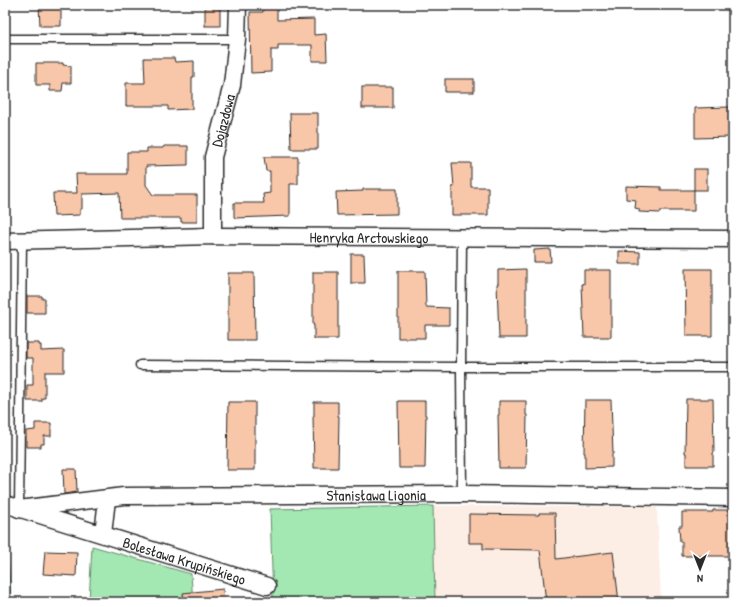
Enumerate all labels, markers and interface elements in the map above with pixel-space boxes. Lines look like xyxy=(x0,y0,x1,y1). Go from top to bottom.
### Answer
street label: Dojazdowa xyxy=(206,91,240,149)
street label: Henryka Arctowskiego xyxy=(310,226,428,248)
street label: Stanisława Ligonia xyxy=(326,484,426,505)
street label: Bolesława Krupińskiego xyxy=(120,531,248,589)
north arrow xyxy=(680,549,720,589)
text: N xyxy=(697,572,703,586)

